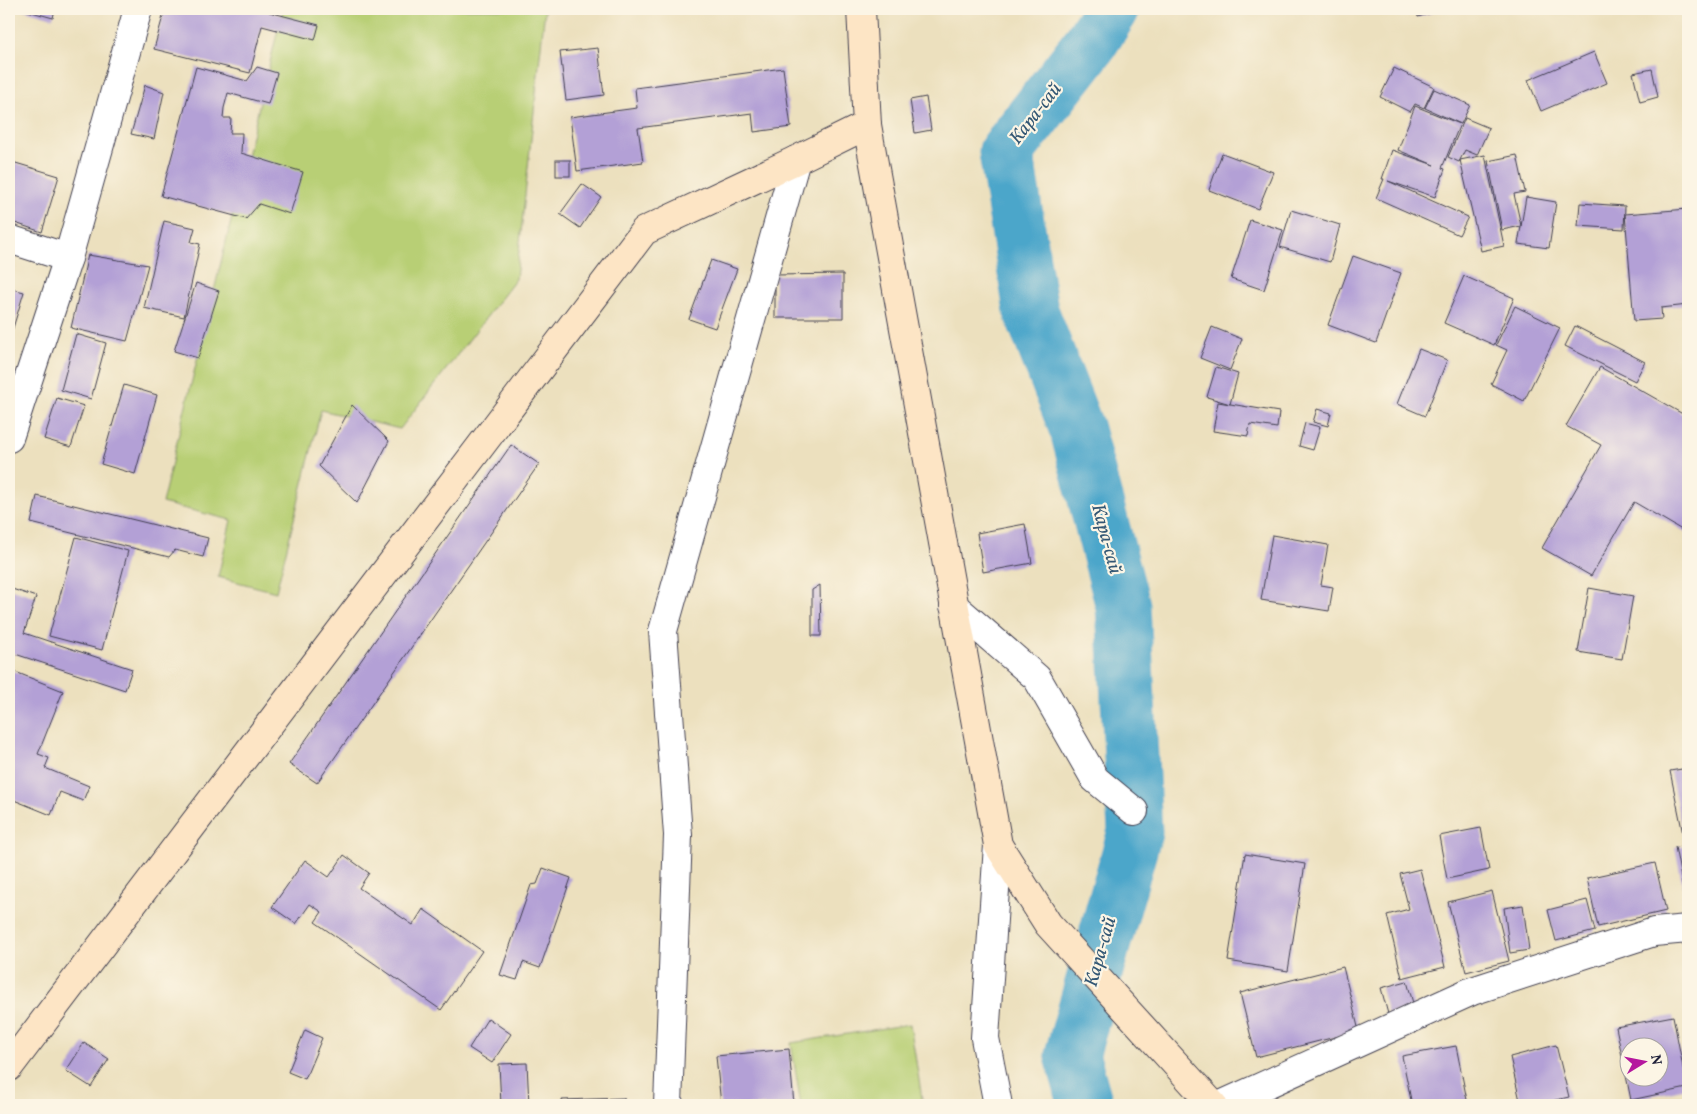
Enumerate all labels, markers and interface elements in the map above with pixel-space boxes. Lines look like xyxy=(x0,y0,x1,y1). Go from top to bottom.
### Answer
water label: Кара-сай xyxy=(1004,78,1068,150)
water label: Кара-сай xyxy=(1084,501,1128,577)
water label: Кара-сай xyxy=(1079,914,1123,990)
north arrow xyxy=(1620,1036,1670,1086)
text: N xyxy=(1645,1053,1666,1067)

